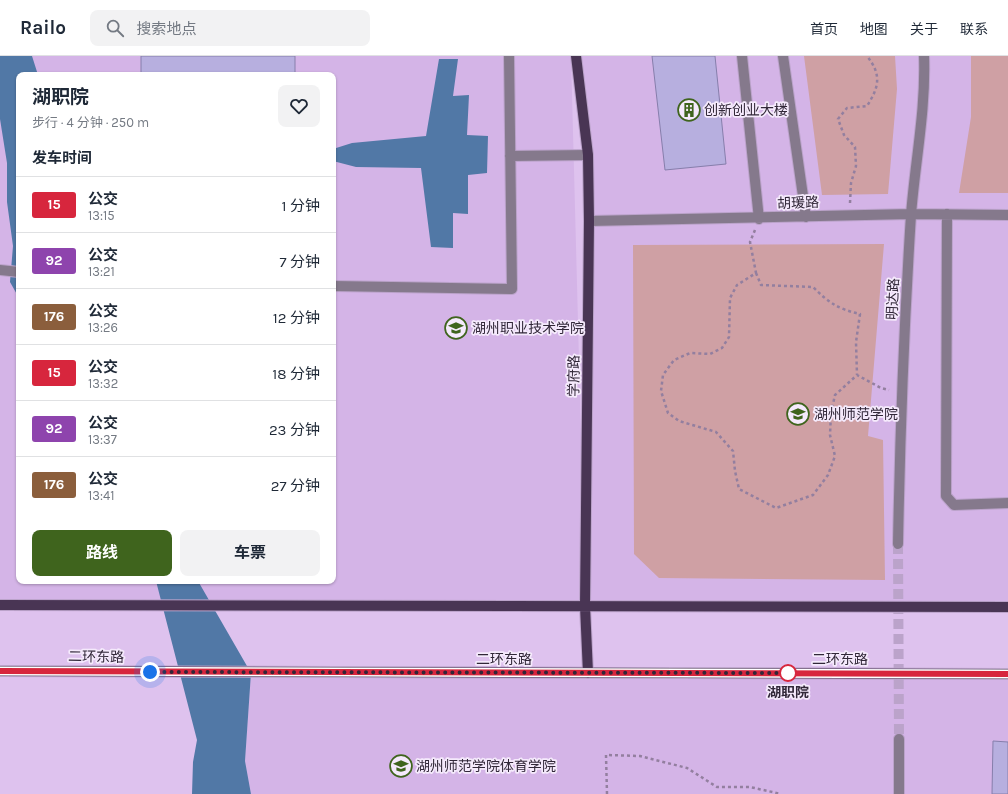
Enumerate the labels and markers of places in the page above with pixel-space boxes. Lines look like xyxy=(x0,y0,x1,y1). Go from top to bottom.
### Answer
building icon: 创新创业大楼 xyxy=(676,97,702,123)
place label: 创新创业大楼 xyxy=(704,102,788,119)
school or university icon: 湖州职业技术学院 xyxy=(443,315,469,341)
place label: 湖州职业技术学院 xyxy=(472,320,584,337)
school or university icon: 湖州师范学院 xyxy=(785,401,811,427)
place label: 湖州师范学院 xyxy=(814,406,898,423)
marker: 湖职院 xyxy=(779,664,797,682)
place label: 湖职院 xyxy=(767,684,809,701)
school or university icon: 湖州师范学院体育学院 xyxy=(388,753,414,779)
place label: 湖州师范学院体育学院 xyxy=(416,758,556,775)

